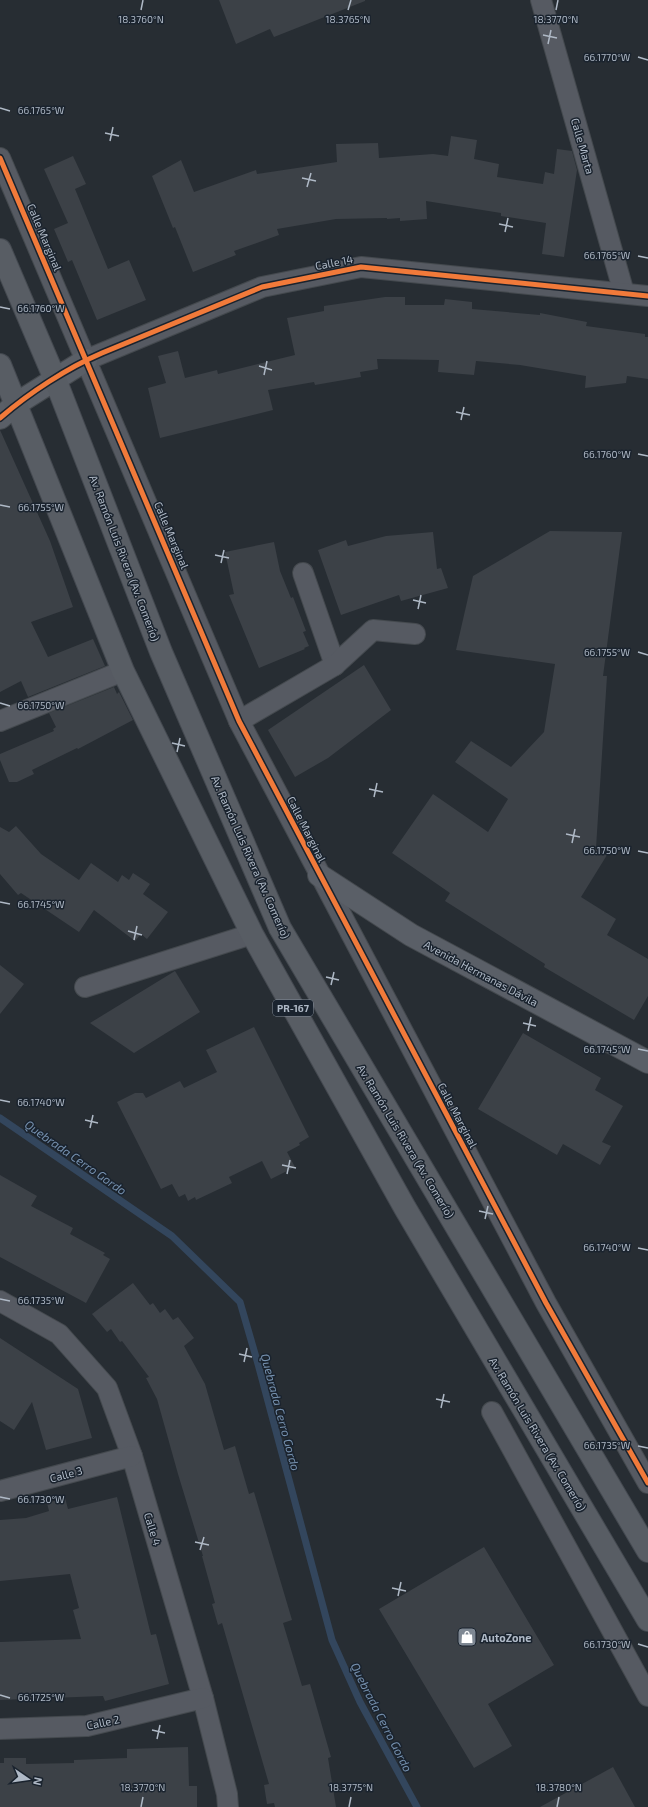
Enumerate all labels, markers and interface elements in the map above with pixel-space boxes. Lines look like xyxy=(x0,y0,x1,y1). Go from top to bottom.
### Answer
text: 18.3760°N xyxy=(118,13,164,25)
text: 18.3765°N xyxy=(326,13,370,25)
text: 18.3770°N xyxy=(534,13,578,25)
text: 66.1770°W xyxy=(584,51,631,63)
text: 66.1765°W xyxy=(18,104,65,116)
street label: Calle Marta xyxy=(569,117,597,175)
street label: Calle Marginal xyxy=(25,201,65,273)
text: 66.1765°W xyxy=(584,249,631,261)
street label: Calle 14 xyxy=(314,252,354,272)
text: 66.1760°W xyxy=(17,302,65,314)
text: 66.1760°W xyxy=(583,448,631,460)
street label: Av. Ramón Luis Rivera (Av. Comerío) xyxy=(87,473,163,643)
street label: Calle Marginal xyxy=(152,499,192,571)
text: 66.1755°W xyxy=(18,501,65,513)
text: 66.1755°W xyxy=(584,646,631,658)
text: 66.1750°W xyxy=(18,699,65,711)
street label: Av. Ramón Luis Rivera (Av. Comerío) xyxy=(209,774,293,941)
street label: Calle Marginal xyxy=(285,794,329,865)
text: 66.1750°W xyxy=(584,844,631,856)
text: 66.1745°W xyxy=(17,898,65,910)
street label: Avenida Hermanas Dávila xyxy=(422,937,540,1009)
road number: PR-167 xyxy=(273,1000,313,1016)
text: 66.1745°W xyxy=(583,1043,631,1055)
street label: Av. Ramón Luis Rivera (Av. Comerío) xyxy=(355,1062,457,1220)
street label: Calle Marginal xyxy=(435,1080,481,1150)
text: 66.1740°W xyxy=(17,1096,65,1108)
water label: Quebrada Cerro Gordo xyxy=(22,1117,130,1198)
text: 66.1740°W xyxy=(583,1241,631,1253)
text: 66.1735°W xyxy=(18,1294,65,1306)
water label: Quebrada Cerro Gordo xyxy=(258,1352,303,1473)
street label: Av. Ramón Luis Rivera (Av. Comerío) xyxy=(487,1355,589,1513)
text: 66.1735°W xyxy=(584,1439,631,1451)
street label: Calle 3 xyxy=(48,1463,84,1485)
text: 66.1730°W xyxy=(17,1493,65,1505)
street label: Calle 4 xyxy=(142,1511,164,1547)
shop icon: AutoZone xyxy=(456,1626,478,1648)
place label: AutoZone xyxy=(481,1631,531,1644)
text: 66.1730°W xyxy=(583,1638,631,1650)
water label: Quebrada Cerro Gordo xyxy=(347,1660,416,1775)
text: 66.1725°W xyxy=(18,1691,65,1703)
street label: Calle 2 xyxy=(85,1712,121,1732)
north arrow xyxy=(8,1759,48,1799)
text: N xyxy=(31,1776,45,1787)
text: 18.3770°N xyxy=(121,1781,165,1793)
text: 18.3775°N xyxy=(329,1781,373,1793)
text: 18.3780°N xyxy=(536,1781,582,1793)

